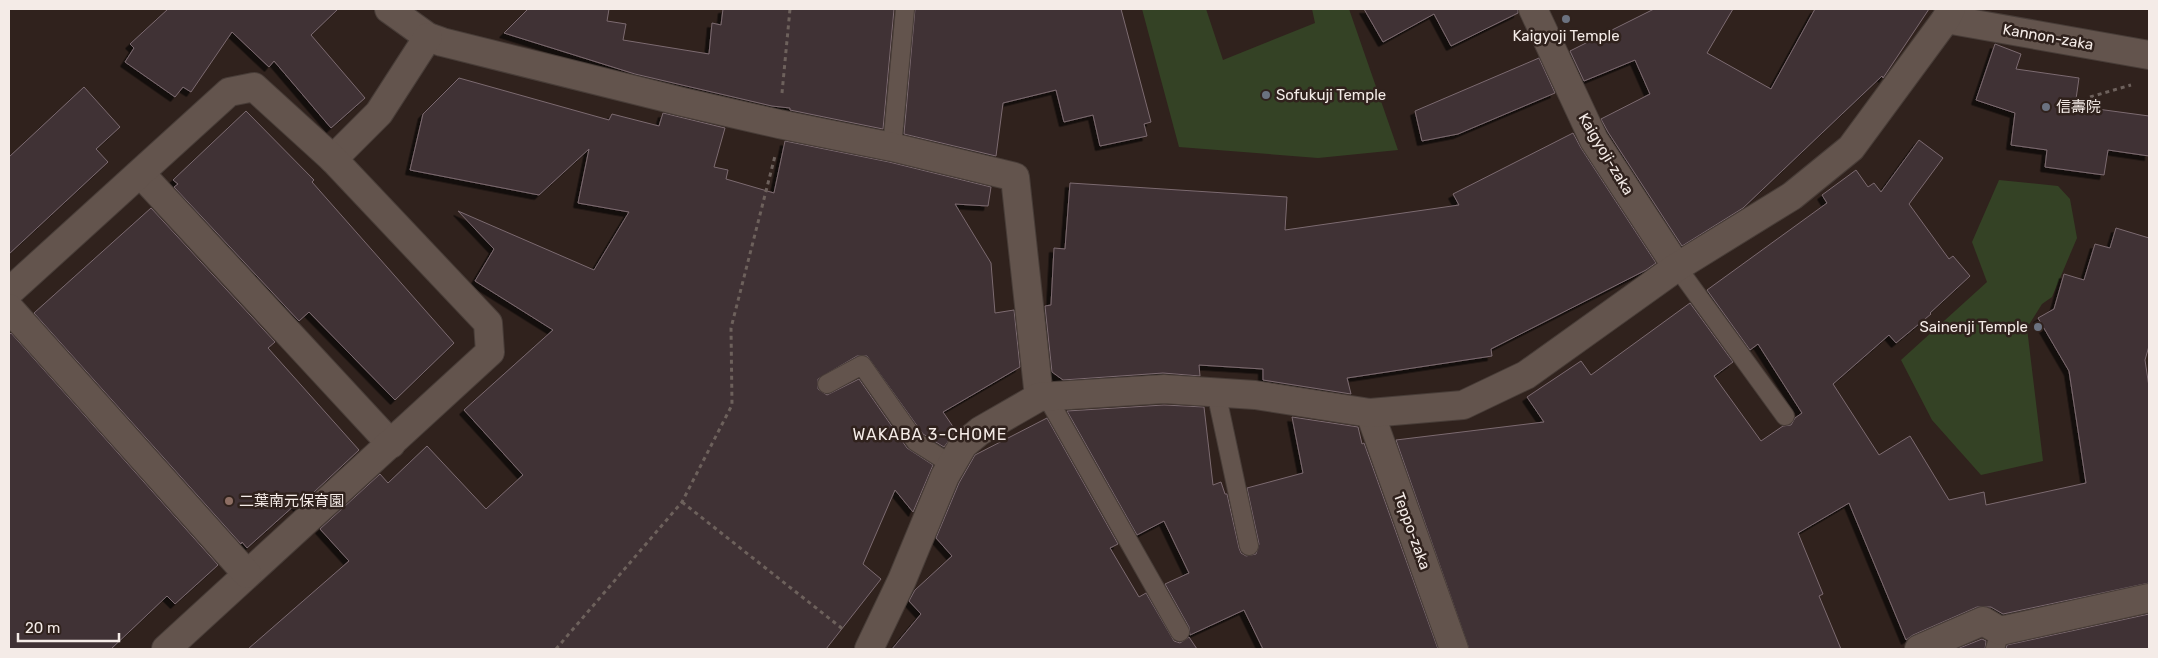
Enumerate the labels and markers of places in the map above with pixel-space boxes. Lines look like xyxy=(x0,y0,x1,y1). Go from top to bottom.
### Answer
marker: Kaigyoji Temple xyxy=(1560,13,1572,25)
place label: Kaigyoji Temple xyxy=(1512,27,1620,45)
place label: Sofukuji Temple xyxy=(1276,86,1386,104)
marker: Sofukuji Temple xyxy=(1260,89,1272,101)
place label: 信壽院 xyxy=(2056,98,2101,116)
marker: 信壽院 xyxy=(2040,101,2052,113)
place label: Sainenji Temple xyxy=(1919,318,2028,336)
marker: Sainenji Temple xyxy=(2032,321,2044,333)
place label: 二葉南元保育園 xyxy=(239,492,344,510)
marker: 二葉南元保育園 xyxy=(223,495,235,507)

